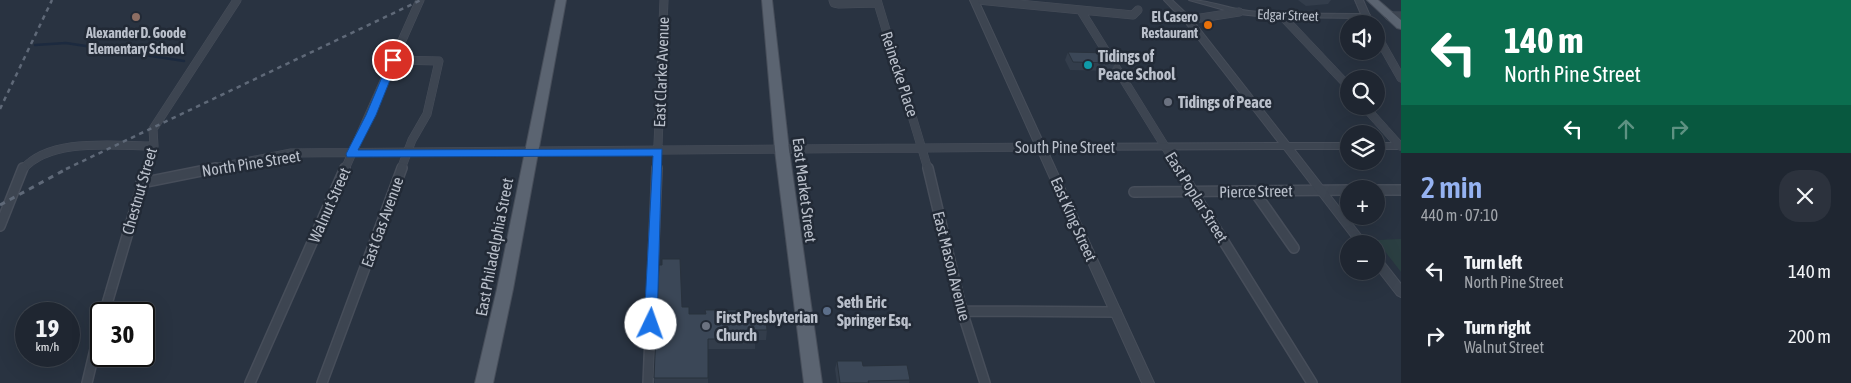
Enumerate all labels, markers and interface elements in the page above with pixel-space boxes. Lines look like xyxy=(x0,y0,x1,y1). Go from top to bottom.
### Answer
street label: Edgar Street xyxy=(1257,6,1319,24)
place label: El Casero Restaurant xyxy=(1141,9,1198,41)
marker: Alexander D. Goode Elementary School xyxy=(130,11,142,23)
map controls xyxy=(1340,15,1385,280)
button: sound xyxy=(1340,15,1385,60)
street label: East Clarke Avenue xyxy=(650,16,672,128)
marker: El Casero Restaurant xyxy=(1202,19,1214,31)
icon: left xyxy=(1421,20,1486,85)
text: 140 m xyxy=(1504,20,1583,60)
place label: Alexander D. Goode Elementary School xyxy=(85,25,186,57)
street label: Reinecke Place xyxy=(878,29,922,119)
pin xyxy=(372,39,414,81)
icon: arrive xyxy=(379,46,407,74)
place label: Tidings of Peace School xyxy=(1098,47,1176,83)
marker: Tidings of Peace School xyxy=(1082,59,1094,71)
text: North Pine Street xyxy=(1504,61,1641,87)
button: search xyxy=(1340,70,1385,115)
place label: Tidings of Peace xyxy=(1178,93,1272,111)
marker: Tidings of Peace xyxy=(1162,96,1174,108)
icon: left xyxy=(1559,115,1587,143)
icon: ahead xyxy=(1612,115,1640,143)
icon: right xyxy=(1665,115,1693,143)
button: layers xyxy=(1340,125,1385,170)
street label: East Market Street xyxy=(790,137,820,244)
street label: South Pine Street xyxy=(1015,138,1115,156)
street label: Chestnut Street xyxy=(118,145,160,237)
street label: North Pine Street xyxy=(200,146,302,180)
street label: East Poplar Street xyxy=(1161,148,1232,246)
street label: Walnut Street xyxy=(304,164,354,245)
text: 2 min xyxy=(1421,170,1482,204)
button: close xyxy=(1779,170,1831,222)
street label: East Gas Avenue xyxy=(357,174,407,270)
street label: East King Street xyxy=(1047,174,1101,265)
street label: East Philadelphia Street xyxy=(472,176,517,318)
button: + xyxy=(1340,180,1385,225)
street label: Pierce Street xyxy=(1219,181,1293,201)
text: 440 m · 07:10 xyxy=(1421,206,1498,224)
street label: East Mason Avenue xyxy=(930,209,974,323)
button: − xyxy=(1340,235,1385,280)
text: Turn left xyxy=(1464,251,1522,273)
icon: left xyxy=(1421,257,1449,285)
text: 140 m xyxy=(1788,260,1831,282)
text: North Pine Street xyxy=(1464,273,1564,291)
place label: Seth Eric Springer Esq. xyxy=(837,293,911,329)
position arrow xyxy=(624,297,676,349)
speed limit sign: 30 xyxy=(90,302,155,367)
marker: Seth Eric Springer Esq. xyxy=(821,305,833,317)
place label: First Presbyterian Church xyxy=(716,308,818,344)
text: 19 xyxy=(36,314,59,342)
text: Turn right xyxy=(1464,316,1531,338)
marker: First Presbyterian Church xyxy=(700,320,712,332)
icon: right xyxy=(1421,322,1449,350)
text: 200 m xyxy=(1788,325,1831,347)
text: Walnut Street xyxy=(1464,338,1544,356)
text: km/h xyxy=(36,340,59,354)

